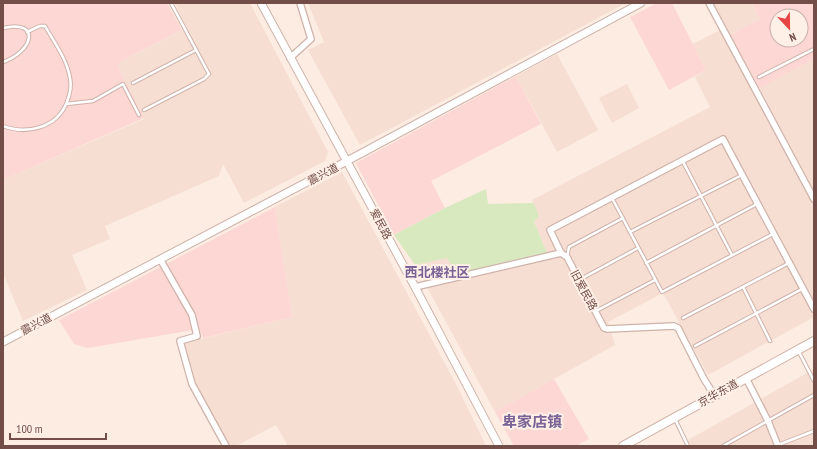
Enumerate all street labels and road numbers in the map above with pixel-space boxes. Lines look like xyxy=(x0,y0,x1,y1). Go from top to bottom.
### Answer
street label: 震兴道 xyxy=(305,160,341,188)
street label: 爱民路 xyxy=(367,206,395,242)
street label: 旧爱民路 xyxy=(567,267,601,313)
street label: 震兴道 xyxy=(18,310,54,338)
street label: 京华东道 xyxy=(695,376,741,410)

